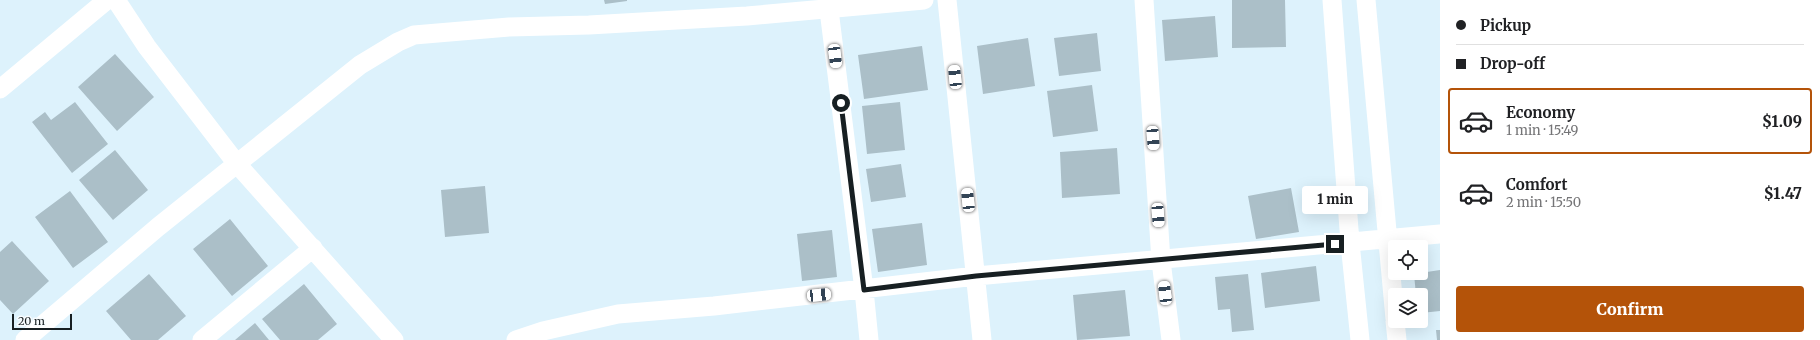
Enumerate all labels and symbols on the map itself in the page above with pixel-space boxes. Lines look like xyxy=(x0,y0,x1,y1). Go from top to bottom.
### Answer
car xyxy=(828,43,842,69)
car xyxy=(948,64,962,90)
route start xyxy=(832,94,850,112)
car xyxy=(1146,126,1160,150)
callout: 1 min xyxy=(1302,186,1368,214)
car xyxy=(961,187,975,213)
car xyxy=(1151,203,1165,227)
route end xyxy=(1326,235,1344,253)
car xyxy=(1158,280,1172,306)
car xyxy=(806,288,832,302)
scale bar xyxy=(12,312,72,331)

